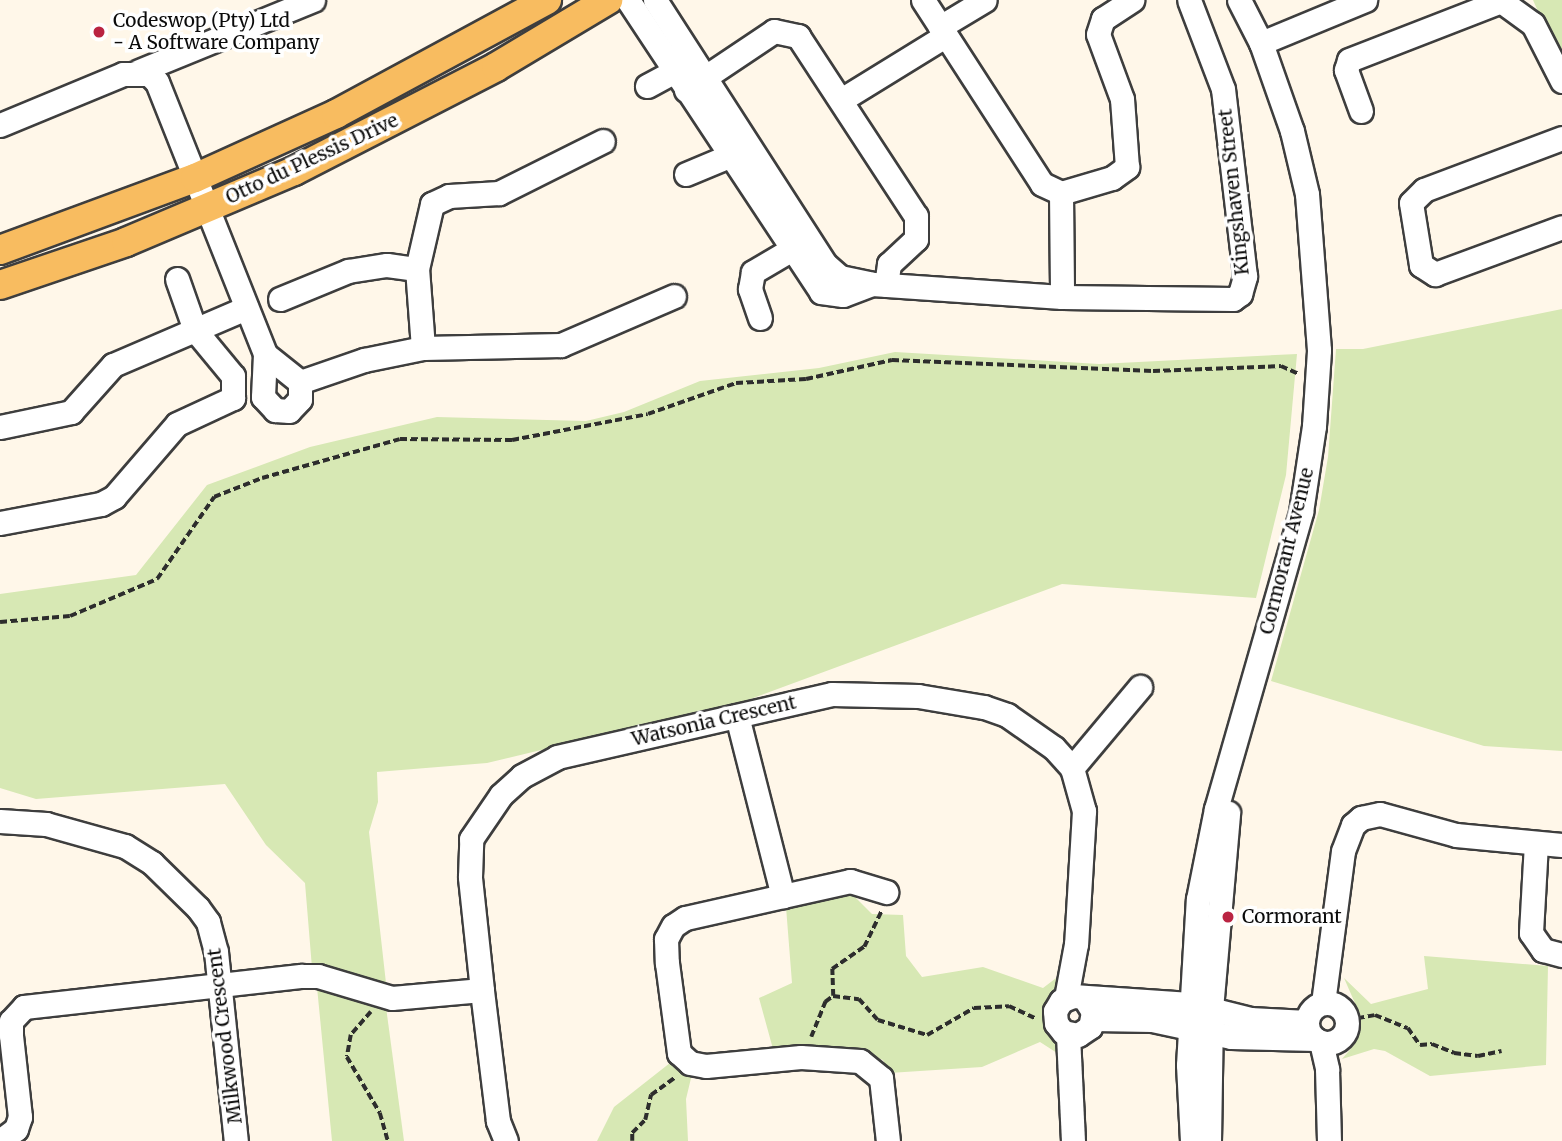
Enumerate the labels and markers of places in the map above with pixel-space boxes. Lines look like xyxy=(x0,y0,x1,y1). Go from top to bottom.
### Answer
place label: Codeswop (Pty) Ltd - A Software Company xyxy=(113,10,320,54)
marker: Codeswop (Pty) Ltd - A Software Company xyxy=(91,24,107,40)
place label: Cormorant xyxy=(1242,906,1342,928)
marker: Cormorant xyxy=(1220,909,1236,925)

